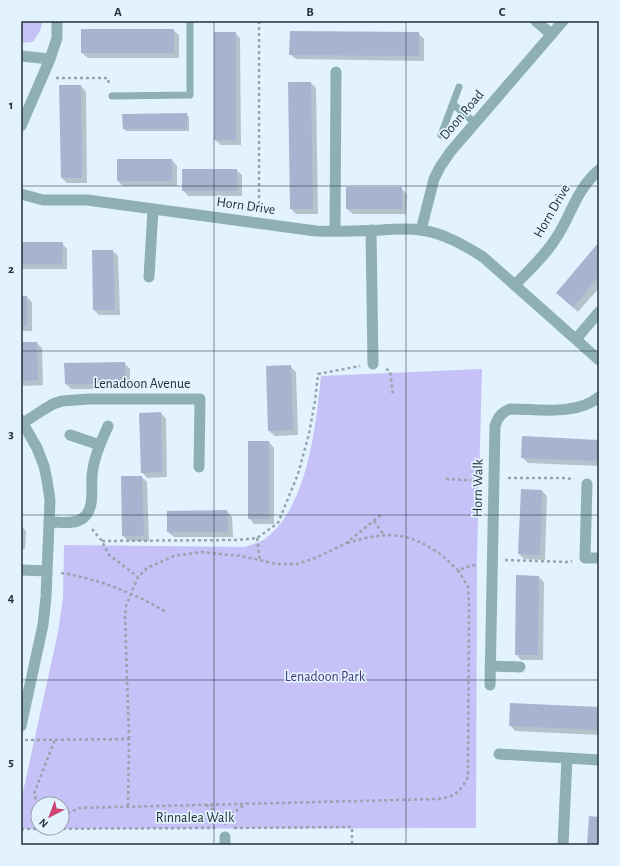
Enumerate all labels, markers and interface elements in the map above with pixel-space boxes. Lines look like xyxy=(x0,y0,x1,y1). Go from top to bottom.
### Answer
text: A xyxy=(114,6,122,19)
text: B xyxy=(306,6,314,19)
text: C xyxy=(499,6,506,19)
street label: Doon Road xyxy=(437,88,487,142)
text: 1 xyxy=(9,99,13,112)
street label: Horn Drive xyxy=(531,182,573,240)
street label: Horn Drive xyxy=(216,195,276,217)
text: 2 xyxy=(8,263,14,276)
street label: Lenadoon Avenue xyxy=(94,377,190,391)
text: 3 xyxy=(8,428,14,441)
street label: Horn Walk xyxy=(470,458,486,517)
text: 4 xyxy=(8,592,15,605)
park label: Lenadoon Park xyxy=(285,670,366,684)
text: 5 xyxy=(8,756,14,769)
north arrow xyxy=(30,796,70,836)
street label: Rinnalea Walk xyxy=(156,811,235,825)
text: N xyxy=(37,816,50,830)

